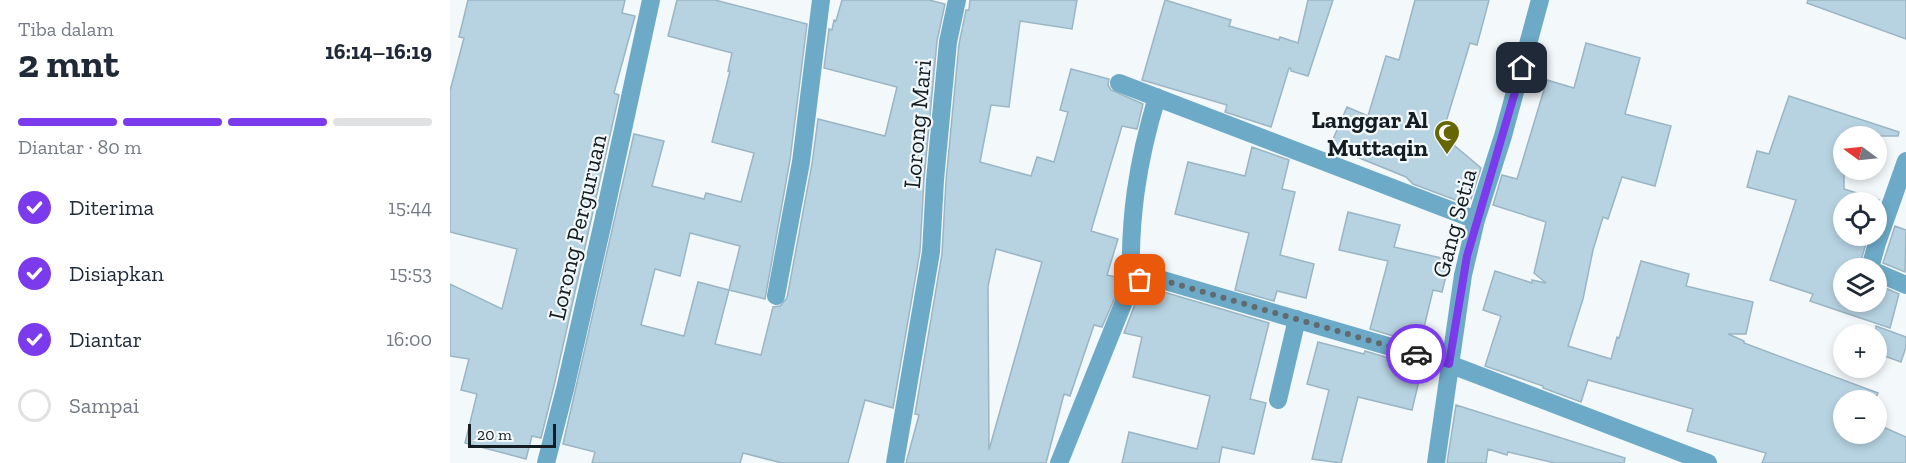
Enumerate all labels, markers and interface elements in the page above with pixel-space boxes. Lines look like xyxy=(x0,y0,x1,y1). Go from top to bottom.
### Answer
text: Tiba dalam xyxy=(18,17,114,41)
text: 16:14–16:19 xyxy=(325,38,432,65)
text: 2 mnt xyxy=(18,40,119,87)
pin xyxy=(1496,42,1547,93)
icon: home xyxy=(1505,51,1538,84)
street label: Lorong Mari xyxy=(897,58,937,190)
place label: Langgar Al Muttaqin xyxy=(1311,105,1428,162)
mosque icon: Langgar Al Muttaqin xyxy=(1432,118,1462,156)
north arrow xyxy=(1833,126,1887,180)
map controls xyxy=(1833,126,1887,444)
street label: Lorong Perguruan xyxy=(541,131,613,323)
text: Diantar · 80 m xyxy=(18,135,142,159)
street label: Gang Setia xyxy=(1426,165,1483,281)
icon: check xyxy=(18,191,51,224)
button: locate xyxy=(1833,192,1887,246)
text: Diterima xyxy=(69,194,154,221)
text: 15:44 xyxy=(388,195,432,219)
pin xyxy=(1114,254,1165,305)
icon: check xyxy=(18,257,51,290)
button: layers xyxy=(1833,258,1887,312)
text: Disiapkan xyxy=(69,260,164,287)
text: 15:53 xyxy=(390,261,432,285)
icon: bag xyxy=(1123,263,1156,296)
icon: check xyxy=(18,323,51,356)
courier xyxy=(1386,324,1446,384)
button: + xyxy=(1833,324,1887,378)
text: Diantar xyxy=(69,326,142,353)
text: 16:00 xyxy=(386,327,432,351)
icon: car xyxy=(1400,338,1433,371)
button: − xyxy=(1833,390,1887,444)
text: Sampai xyxy=(69,392,139,419)
scale bar xyxy=(468,421,556,448)
text: 20 m xyxy=(477,425,512,444)

